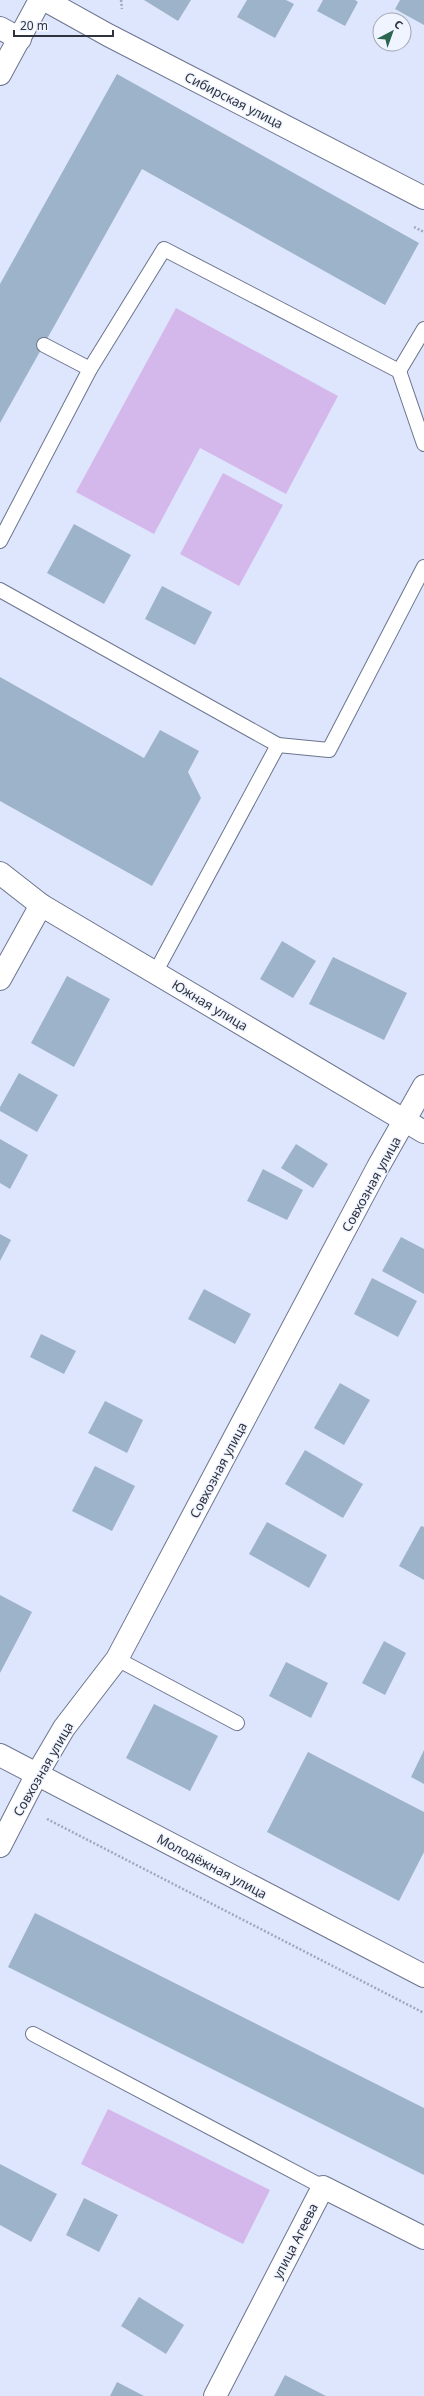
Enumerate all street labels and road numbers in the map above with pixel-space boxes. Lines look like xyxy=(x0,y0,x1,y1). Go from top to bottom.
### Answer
street label: Сибирская улица xyxy=(182,67,286,133)
street label: Южная улица xyxy=(169,975,251,1035)
street label: Совхозная улица xyxy=(337,1133,405,1235)
street label: Совхозная улица xyxy=(185,1419,251,1521)
street label: Совхозная улица xyxy=(9,1718,77,1820)
street label: Молодёжная улица xyxy=(154,1829,270,1903)
street label: улица Агеева xyxy=(268,2200,322,2282)

